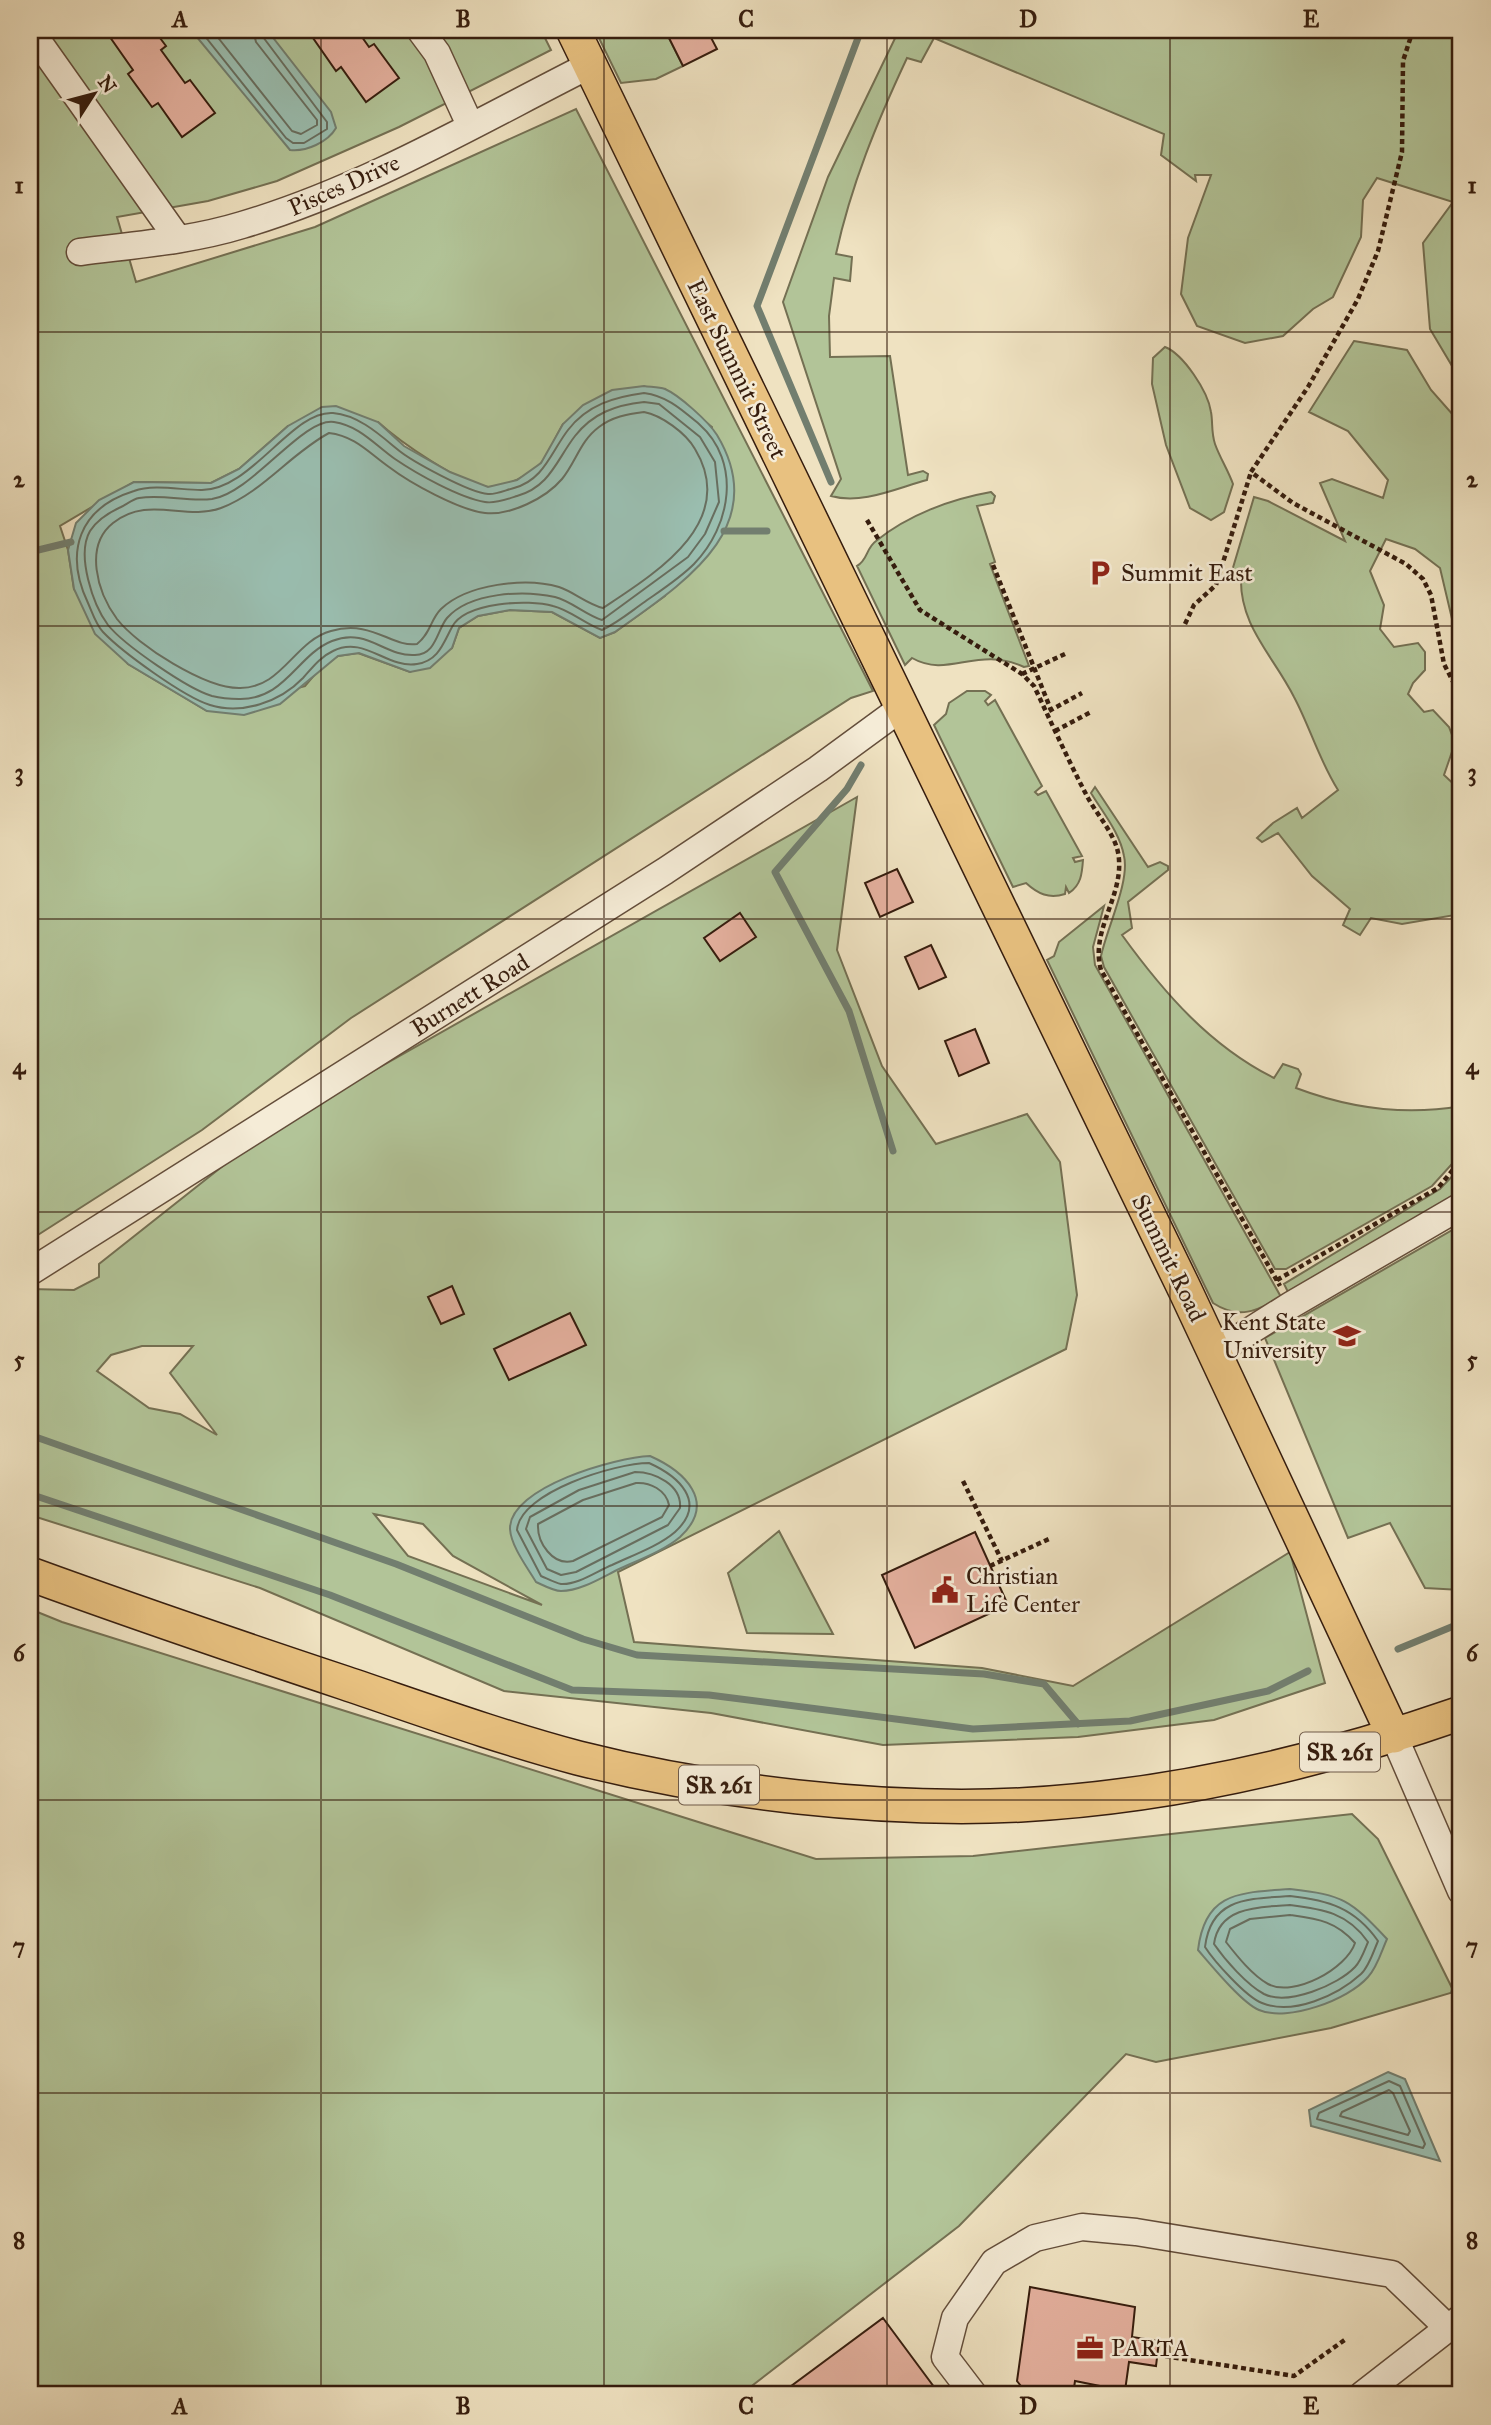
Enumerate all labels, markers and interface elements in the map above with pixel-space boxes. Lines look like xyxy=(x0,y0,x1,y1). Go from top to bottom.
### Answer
text: A xyxy=(170,5,188,33)
text: B xyxy=(455,5,471,33)
text: C xyxy=(738,5,754,33)
text: D xyxy=(1019,5,1037,33)
text: E xyxy=(1303,5,1320,33)
north arrow xyxy=(60,60,130,130)
text: N xyxy=(93,71,121,98)
street label: Pisces Drive xyxy=(284,147,404,223)
text: 1 xyxy=(14,171,24,199)
text: 1 xyxy=(1467,171,1477,199)
street label: East Summit Street xyxy=(680,274,794,464)
text: 2 xyxy=(13,465,25,493)
text: 2 xyxy=(1466,465,1478,493)
parking icon: Summit East xyxy=(1085,558,1115,588)
place label: Summit East xyxy=(1121,558,1253,588)
text: 3 xyxy=(14,758,24,787)
text: 3 xyxy=(1467,758,1477,787)
street label: Burnett Road xyxy=(405,947,535,1043)
text: 4 xyxy=(13,1052,27,1080)
text: 4 xyxy=(1466,1052,1480,1080)
street label: Summit Road xyxy=(1125,1189,1213,1327)
place label: Kent State University xyxy=(1222,1307,1327,1365)
school or university icon: Kent State University xyxy=(1332,1321,1362,1351)
text: 5 xyxy=(14,1345,25,1373)
text: 5 xyxy=(1467,1345,1478,1373)
place label: Christian Life Center xyxy=(966,1561,1080,1619)
public building icon: Christian Life Center xyxy=(930,1575,960,1605)
text: 6 xyxy=(13,1639,26,1667)
text: 6 xyxy=(1466,1639,1479,1667)
road number: SR 261 xyxy=(1300,1732,1380,1772)
road number: SR 261 xyxy=(679,1766,759,1804)
text: 7 xyxy=(13,1932,25,1960)
text: 7 xyxy=(1466,1932,1478,1960)
text: 8 xyxy=(13,2226,25,2254)
text: 8 xyxy=(1466,2226,1478,2254)
office icon: PARTA xyxy=(1075,2333,1105,2363)
place label: PARTA xyxy=(1111,2333,1189,2363)
text: A xyxy=(170,2392,188,2420)
text: B xyxy=(455,2392,471,2420)
text: C xyxy=(738,2392,754,2420)
text: D xyxy=(1019,2392,1037,2420)
text: E xyxy=(1303,2392,1320,2420)

